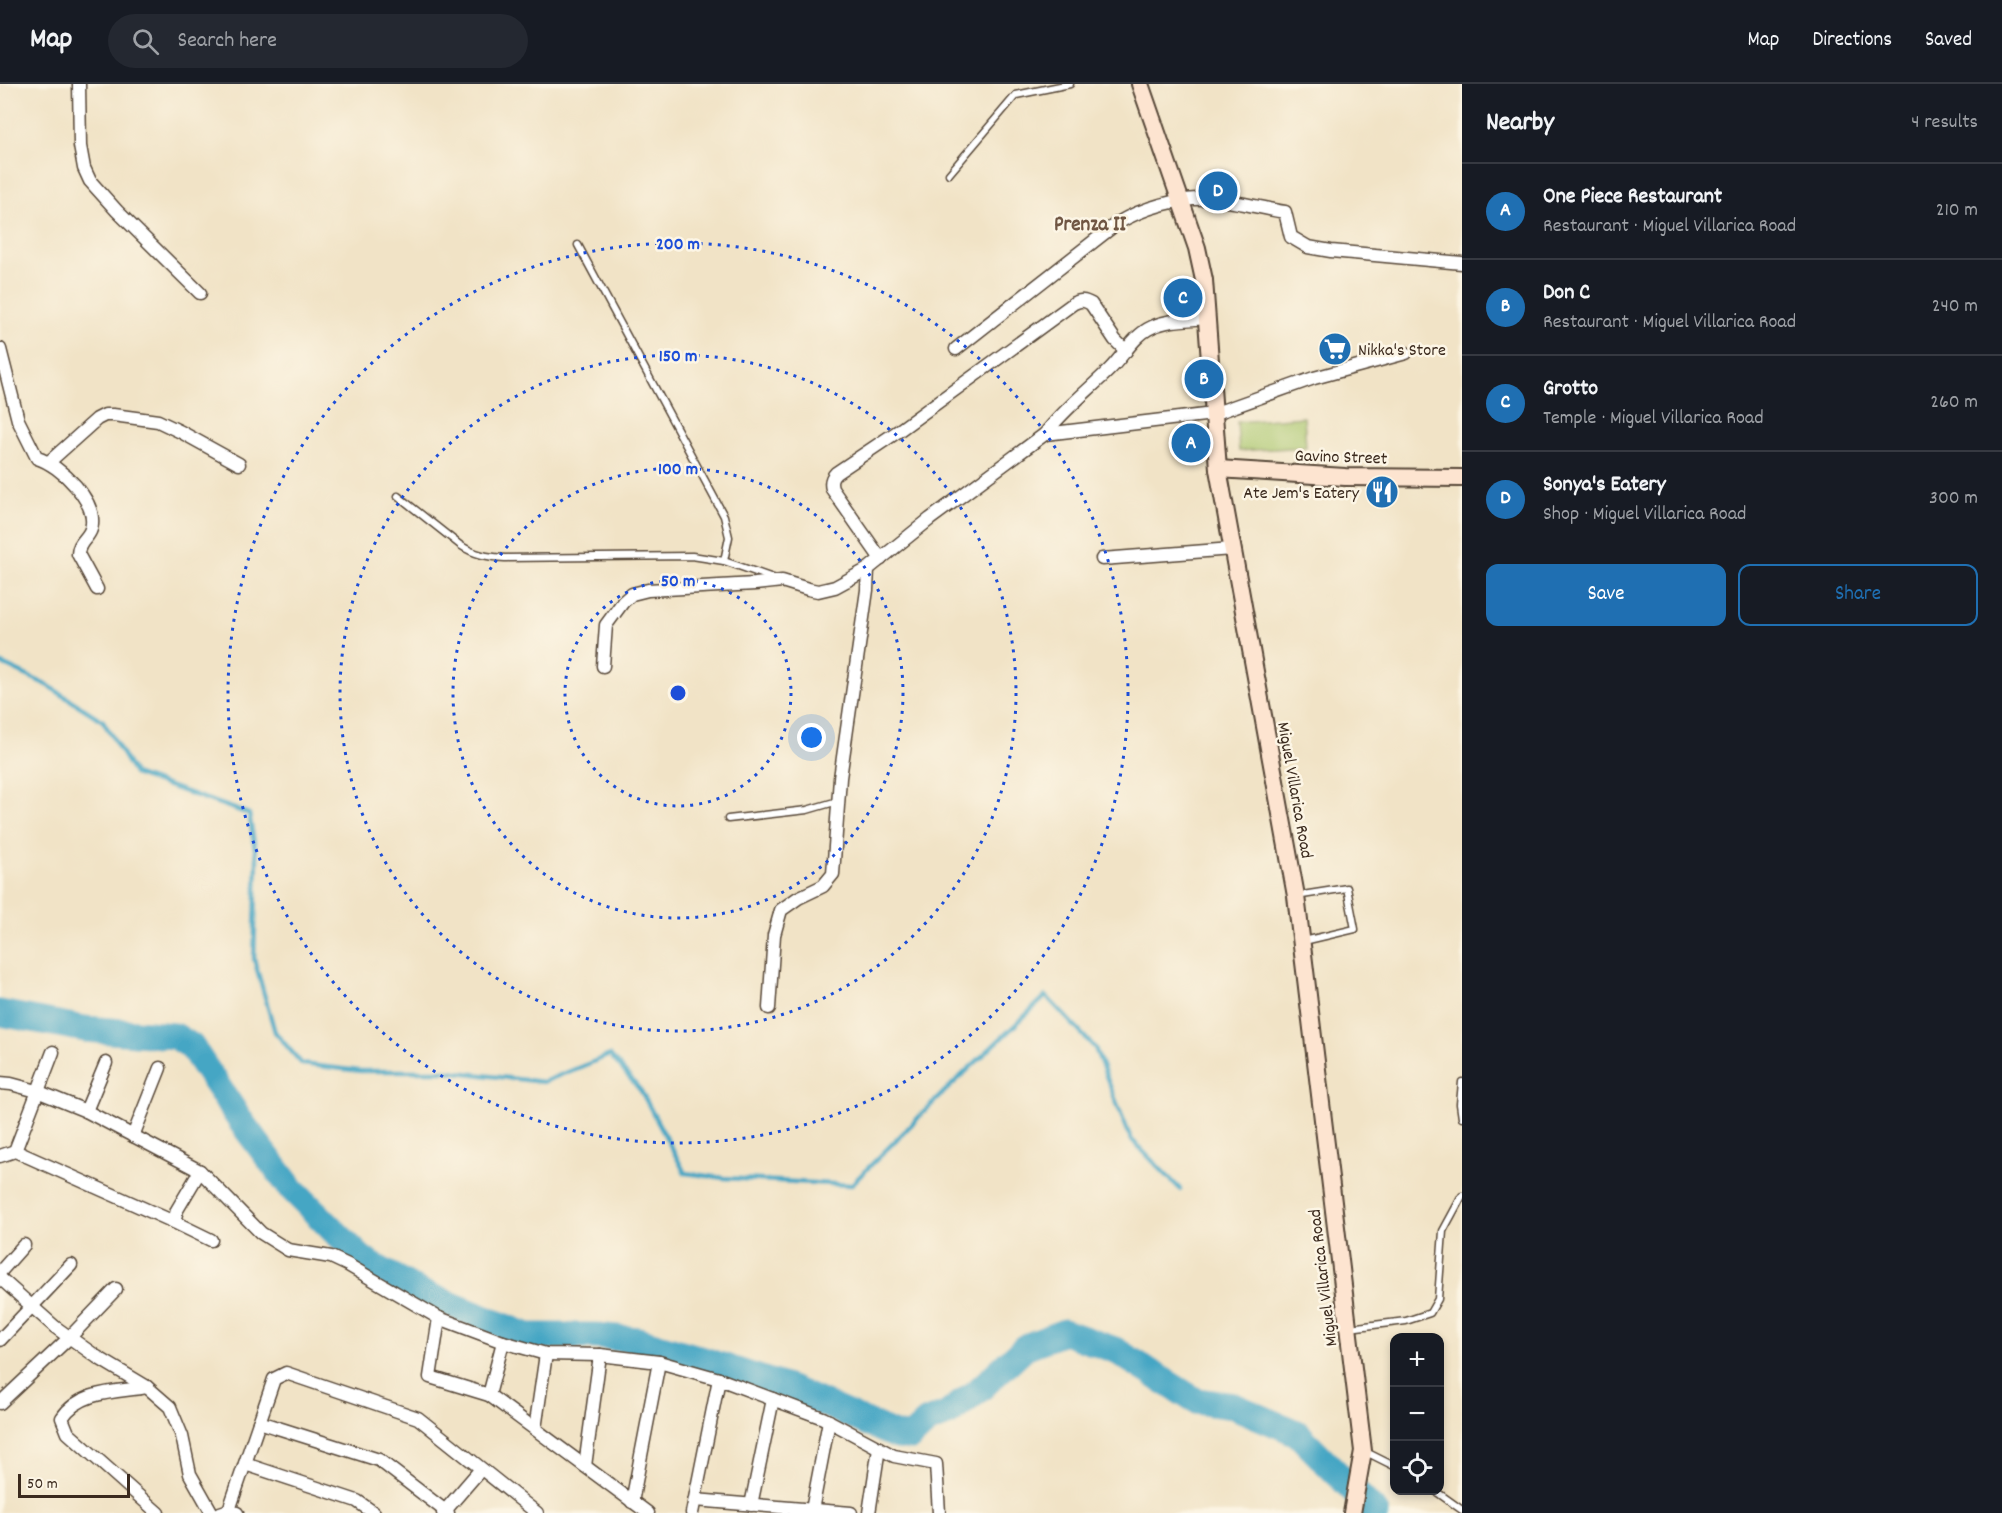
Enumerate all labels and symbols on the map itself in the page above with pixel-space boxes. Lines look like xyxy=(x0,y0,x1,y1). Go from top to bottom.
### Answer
pin: D xyxy=(1198,168,1238,214)
district label: Prenza II xyxy=(1054,211,1126,241)
text: 200 m xyxy=(656,233,700,258)
pin: C xyxy=(1164,276,1202,320)
supermarket icon: Nikka's Store xyxy=(1317,331,1353,367)
place label: Nikka's Store xyxy=(1358,339,1446,364)
text: 150 m xyxy=(659,345,697,370)
pin: B xyxy=(1184,356,1224,402)
pin: A xyxy=(1172,420,1210,466)
street label: Gavino Street xyxy=(1294,444,1388,473)
text: 100 m xyxy=(658,458,698,483)
restaurant icon: Ate Jem's Eatery xyxy=(1364,474,1400,510)
place label: Ate Jem's Eatery xyxy=(1243,482,1360,507)
text: 50 m xyxy=(661,570,695,595)
centre of rings xyxy=(668,683,688,703)
street label: Miguel Villarica Road xyxy=(1269,720,1318,861)
your location xyxy=(797,723,826,752)
street label: Miguel Villarica Road xyxy=(1304,1208,1345,1348)
scale bar xyxy=(18,1471,130,1498)

